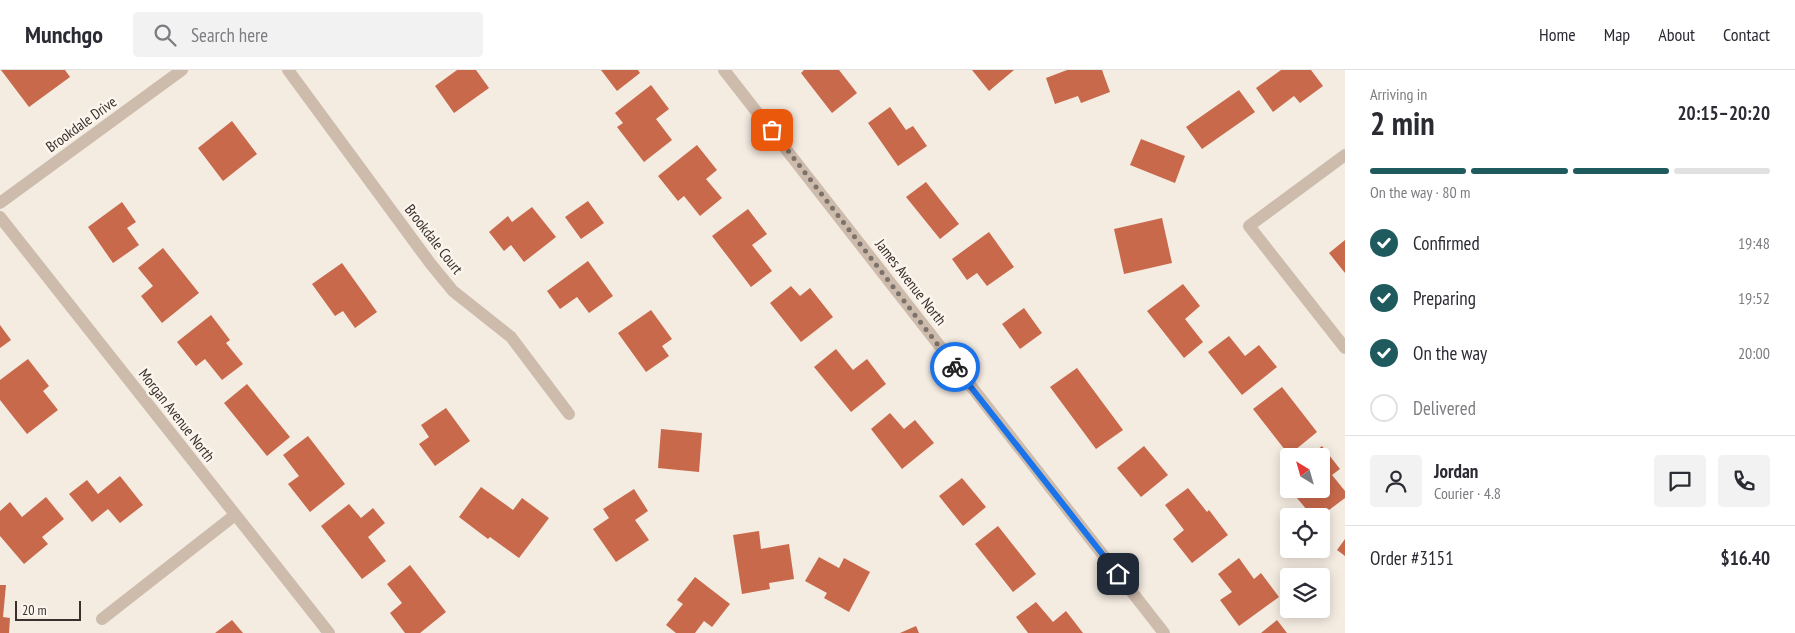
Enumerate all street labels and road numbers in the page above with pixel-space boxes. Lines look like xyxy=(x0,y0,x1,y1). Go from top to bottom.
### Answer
street label: Brookdale Drive xyxy=(42,92,120,156)
street label: Brookdale Court xyxy=(401,200,467,278)
street label: James Avenue North xyxy=(871,234,951,329)
street label: Morgan Avenue North xyxy=(135,365,219,465)

